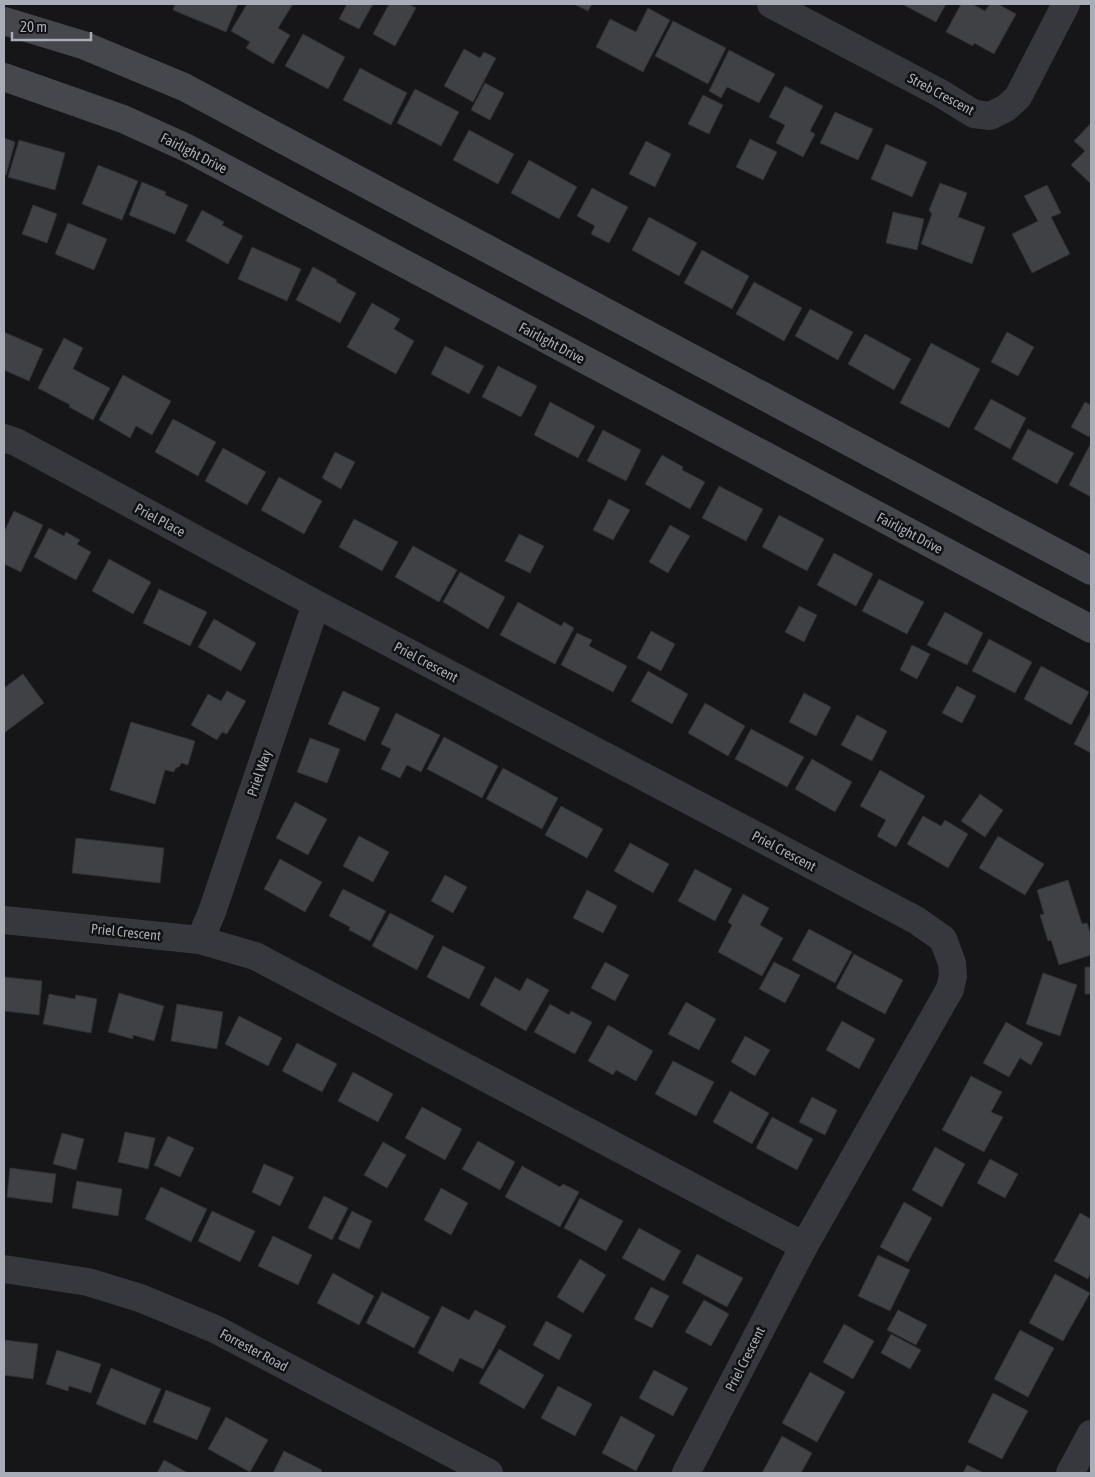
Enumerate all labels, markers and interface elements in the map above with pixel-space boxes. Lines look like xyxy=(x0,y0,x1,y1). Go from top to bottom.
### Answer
scale bar xyxy=(12,10,91,42)
text: 20 m xyxy=(20,18,47,35)
street label: Streb Crescent xyxy=(905,70,977,118)
street label: Fairlight Drive xyxy=(158,130,230,176)
street label: Fairlight Drive xyxy=(516,319,588,367)
street label: Priel Place xyxy=(132,500,188,540)
street label: Fairlight Drive xyxy=(874,509,946,557)
street label: Priel Crescent xyxy=(391,638,461,686)
street label: Priel Way xyxy=(244,747,274,798)
street label: Priel Crescent xyxy=(749,827,819,875)
street label: Priel Crescent xyxy=(90,920,162,944)
street label: Priel Crescent xyxy=(722,1324,768,1394)
street label: Forrester Road xyxy=(217,1325,291,1375)

